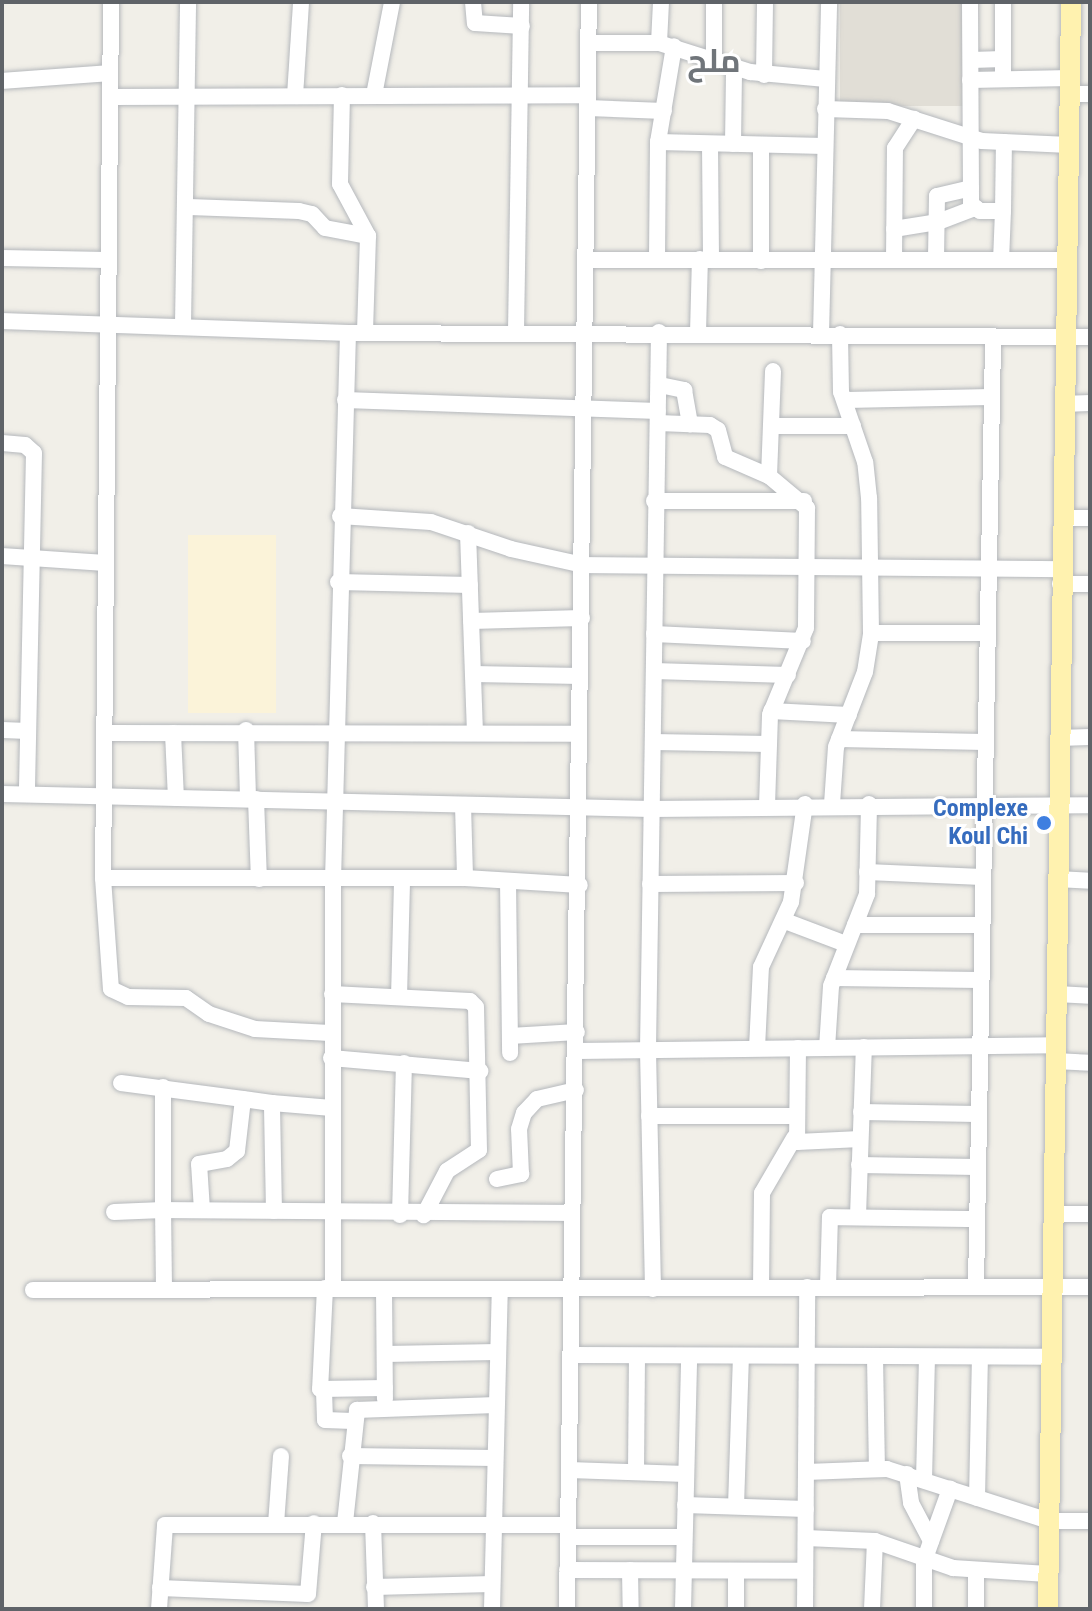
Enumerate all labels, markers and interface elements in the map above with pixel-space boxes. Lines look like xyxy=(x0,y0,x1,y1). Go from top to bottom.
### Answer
district label: ملح xyxy=(687,42,741,80)
place label: Complexe Koul Chi xyxy=(933,795,1028,851)
marker: Complexe Koul Chi xyxy=(1035,814,1053,832)

